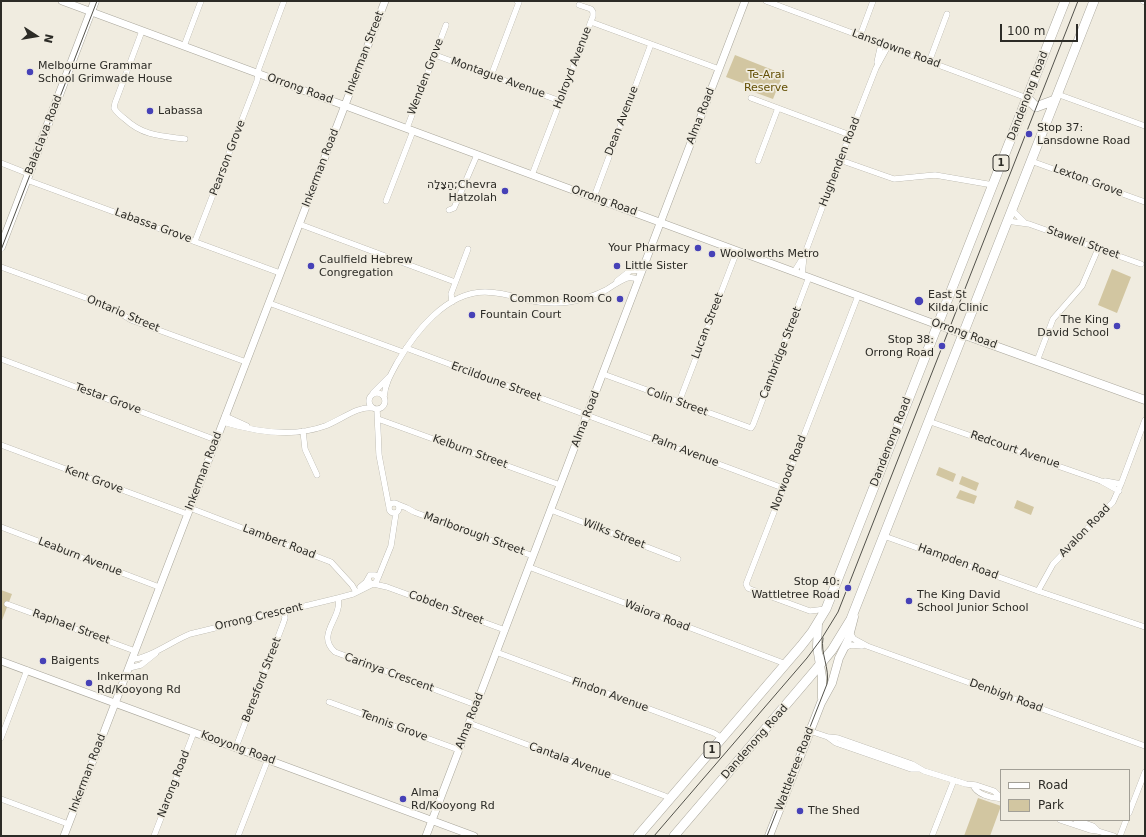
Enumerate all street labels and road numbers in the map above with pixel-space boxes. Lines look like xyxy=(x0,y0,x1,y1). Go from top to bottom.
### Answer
street label: Inkerman Street xyxy=(343,9,387,97)
street label: Holroyd Avenue xyxy=(551,25,595,111)
street label: Lansdowne Road xyxy=(850,27,942,71)
street label: Wenden Grove xyxy=(405,37,447,117)
street label: Dandenong Road xyxy=(1005,49,1051,143)
street label: Montague Avenue xyxy=(449,55,547,101)
street label: Orrong Road xyxy=(265,71,335,107)
street label: Dean Avenue xyxy=(603,84,641,158)
street label: Alma Road xyxy=(684,86,718,146)
street label: Balaclava Road xyxy=(23,93,65,177)
street label: Hughenden Road xyxy=(817,115,863,209)
street label: Pearson Grove xyxy=(208,118,248,198)
street label: Inkerman Road xyxy=(300,127,342,209)
road number: 1 xyxy=(993,155,1009,171)
street label: Lexton Grove xyxy=(1051,162,1125,200)
street label: Orrong Road xyxy=(569,183,639,219)
street label: Labassa Grove xyxy=(113,206,193,246)
street label: Stawell Street xyxy=(1045,224,1121,262)
street label: Lucan Street xyxy=(689,291,727,361)
street label: Ontario Street xyxy=(85,293,161,335)
street label: Cambridge Street xyxy=(757,305,805,401)
street label: Orrong Road xyxy=(929,316,999,352)
street label: Ercildoune Street xyxy=(449,360,543,404)
street label: Testar Grove xyxy=(73,381,143,417)
street label: Colin Street xyxy=(644,385,710,419)
street label: Alma Road xyxy=(569,389,603,449)
street label: Dandenong Road xyxy=(868,395,914,489)
street label: Redcourt Avenue xyxy=(968,428,1062,472)
street label: Inkerman Road xyxy=(183,430,225,512)
street label: Kelburn Street xyxy=(431,432,509,472)
street label: Palm Avenue xyxy=(649,432,721,470)
street label: Norwood Road xyxy=(769,433,809,513)
street label: Kent Grove xyxy=(63,463,125,497)
street label: Avalon Road xyxy=(1057,502,1113,560)
street label: Marlborough Street xyxy=(422,510,526,558)
street label: Wilks Street xyxy=(581,516,647,552)
street label: Lambert Road xyxy=(241,522,317,562)
street label: Leaburn Avenue xyxy=(36,535,124,579)
street label: Hampden Road xyxy=(916,541,1000,583)
street label: Cobden Street xyxy=(407,588,485,628)
street label: Waiora Road xyxy=(622,597,692,635)
street label: Orrong Crescent xyxy=(214,600,304,634)
street label: Raphael Street xyxy=(30,607,112,647)
street label: Beresford Street xyxy=(240,636,284,724)
street label: Carinya Crescent xyxy=(342,651,436,695)
street label: Findon Avenue xyxy=(570,675,650,715)
street label: Denbigh Road xyxy=(967,677,1045,715)
street label: Alma Road xyxy=(453,691,487,751)
street label: Dandenong Road xyxy=(719,702,791,782)
street label: Tennis Grove xyxy=(359,708,429,744)
street label: Wattletree Road xyxy=(773,725,817,813)
street label: Kooyong Road xyxy=(199,728,277,768)
street label: Inkerman Road xyxy=(67,732,109,814)
street label: Cantala Avenue xyxy=(527,740,613,782)
road number: 1 xyxy=(704,742,720,758)
street label: Narong Road xyxy=(155,748,193,820)

